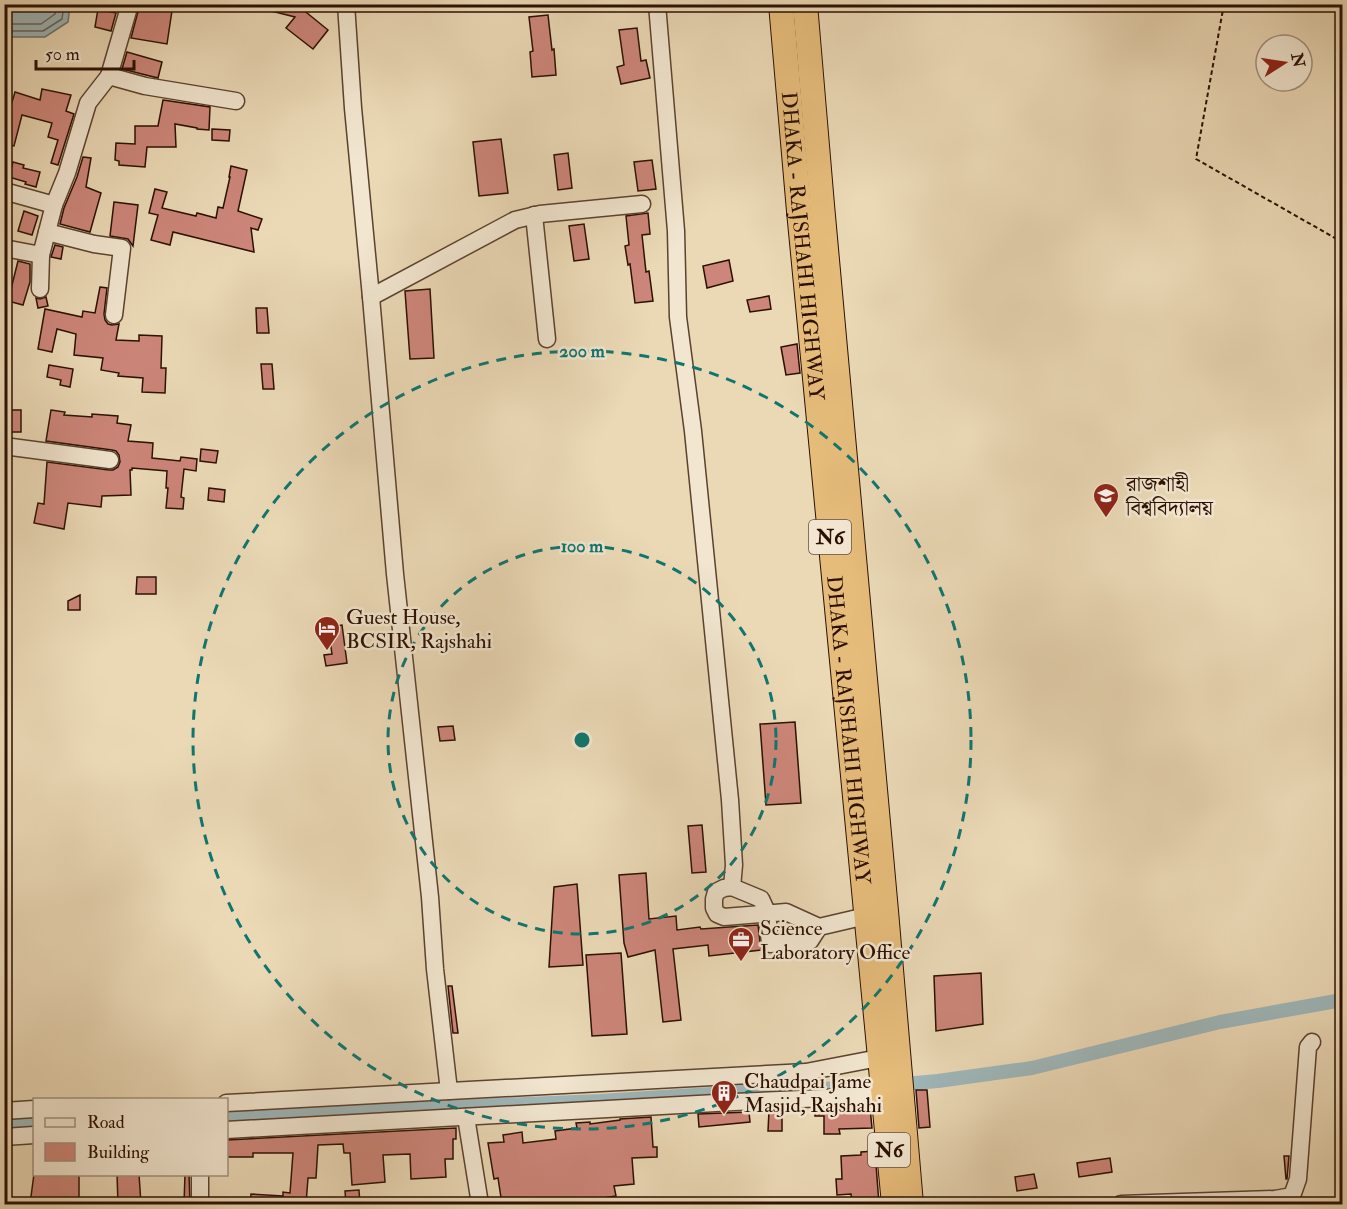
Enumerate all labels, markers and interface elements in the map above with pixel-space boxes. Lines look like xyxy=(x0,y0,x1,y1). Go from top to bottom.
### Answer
scale bar xyxy=(36,33,134,71)
north arrow xyxy=(1254,33,1314,93)
text: 50 m xyxy=(45,43,80,66)
text: N xyxy=(1286,50,1309,70)
street label: DHAKA - RAJSHAHI HIGHWAY xyxy=(775,91,831,402)
text: 200 m xyxy=(559,340,606,363)
place label: রাজশাহী বিশ্ববিদ্যালয় xyxy=(1125,471,1214,522)
school or university icon: রাজশাহী বিশ্ববিদ্যালয় xyxy=(1091,481,1121,519)
road number: N6 xyxy=(809,520,851,554)
text: 100 m xyxy=(561,535,604,558)
street label: DHAKA - RAJSHAHI HIGHWAY xyxy=(820,574,877,886)
place label: Guest House, BCSIR, Rajshahi xyxy=(346,604,493,655)
hotel icon: Guest House, BCSIR, Rajshahi xyxy=(312,614,342,652)
centre of rings xyxy=(572,730,592,750)
place label: Science Laboratory Office xyxy=(760,915,911,966)
office icon: Science Laboratory Office xyxy=(726,925,756,963)
place label: Chaudpai Jame Masjid, Rajshahi xyxy=(744,1068,882,1119)
building icon: Chaudpai Jame Masjid, Rajshahi xyxy=(709,1078,739,1116)
legend xyxy=(33,1098,228,1176)
text: Road xyxy=(87,1111,125,1134)
road number: N6 xyxy=(868,1133,910,1167)
text: Building xyxy=(87,1141,150,1164)

